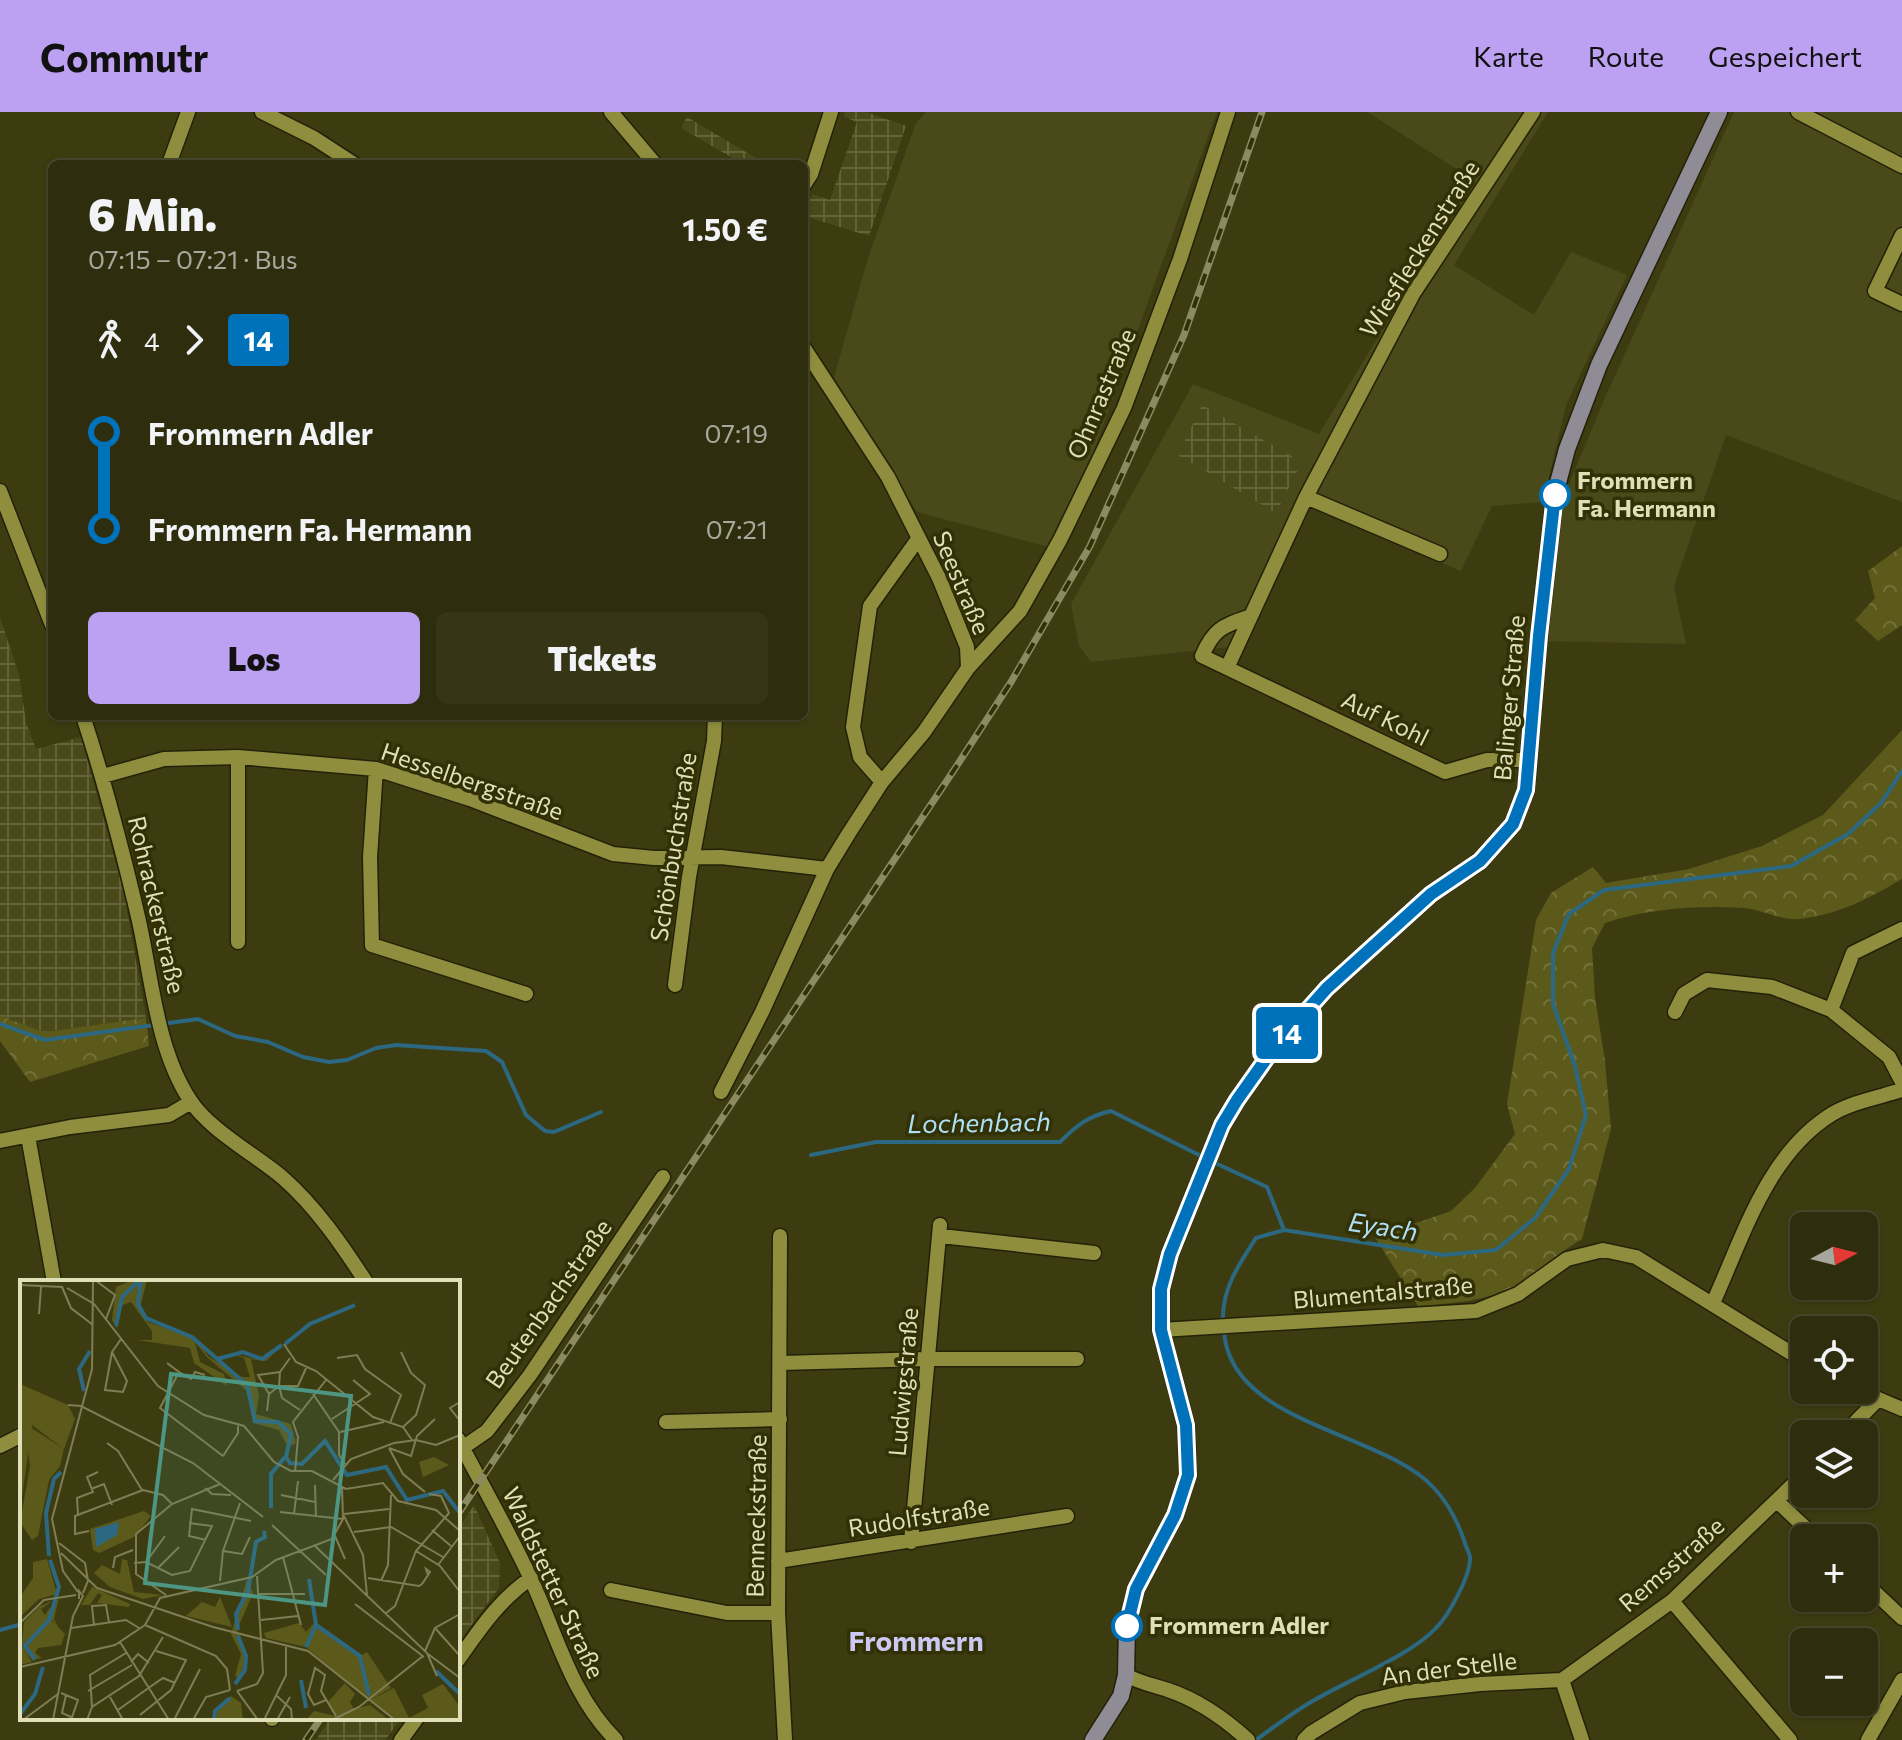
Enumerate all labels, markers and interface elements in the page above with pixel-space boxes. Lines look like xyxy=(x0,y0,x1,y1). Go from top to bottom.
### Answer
text: Commutr xyxy=(40,33,208,80)
text: Karte xyxy=(1473,39,1544,73)
text: Route xyxy=(1588,39,1664,73)
text: Gespeichert xyxy=(1708,39,1862,73)
street label: Wiesfleckenstraße xyxy=(1353,154,1485,342)
text: 6 Min. xyxy=(88,186,217,240)
text: 1.50 € xyxy=(682,210,768,247)
text: 07:15 – 07:21 · Bus xyxy=(88,243,298,274)
icon: walk xyxy=(88,318,132,362)
icon: forward xyxy=(172,318,216,362)
text: 14 xyxy=(244,323,273,357)
street label: Ohnrastraße xyxy=(1060,324,1141,463)
text: 4 xyxy=(144,325,160,356)
text: Frommern Adler xyxy=(148,414,373,451)
text: 07:19 xyxy=(704,417,768,448)
place label: Frommern Fa. Hermann xyxy=(1577,465,1716,522)
marker: Frommern Fa. Hermann xyxy=(1540,480,1570,510)
text: Frommern Fa. Hermann xyxy=(148,510,472,547)
text: 07:21 xyxy=(706,513,768,544)
street label: Seestraße xyxy=(928,526,997,638)
button: Los xyxy=(88,612,420,704)
button: Tickets xyxy=(436,612,768,704)
street label: Balinger Straße xyxy=(1487,614,1530,782)
street label: Auf Kohl xyxy=(1337,684,1434,751)
street label: Hesselbergstraße xyxy=(378,736,567,825)
street label: Schönbuchstraße xyxy=(643,750,702,943)
street label: Rohrackerstraße xyxy=(123,813,192,996)
line badge: 14 xyxy=(1251,1007,1323,1059)
text: 14 xyxy=(1272,1016,1302,1050)
water label: Lochenbach xyxy=(907,1105,1051,1138)
water label: Eyach xyxy=(1346,1205,1420,1246)
north arrow xyxy=(1790,1212,1878,1300)
map controls xyxy=(1790,1212,1878,1716)
street label: Beutenbachstraße xyxy=(479,1213,617,1393)
street label: Blumentalstraße xyxy=(1292,1269,1474,1314)
inset map xyxy=(20,1280,460,1720)
street label: Ludwigstraße xyxy=(882,1306,923,1457)
button: locate xyxy=(1790,1316,1878,1404)
button: layers xyxy=(1790,1420,1878,1508)
street label: Benneckstraße xyxy=(740,1434,771,1598)
street label: Waldstetter Straße xyxy=(497,1482,611,1683)
street label: Rudolfstraße xyxy=(846,1491,991,1542)
street label: Remsstraße xyxy=(1613,1510,1729,1617)
button: + xyxy=(1790,1524,1878,1612)
place label: Frommern Adler xyxy=(1149,1610,1329,1639)
marker: Frommern Adler xyxy=(1112,1611,1142,1641)
district label: Frommern xyxy=(848,1623,984,1657)
button: − xyxy=(1790,1628,1878,1716)
street label: An der Stelle xyxy=(1379,1645,1518,1690)

